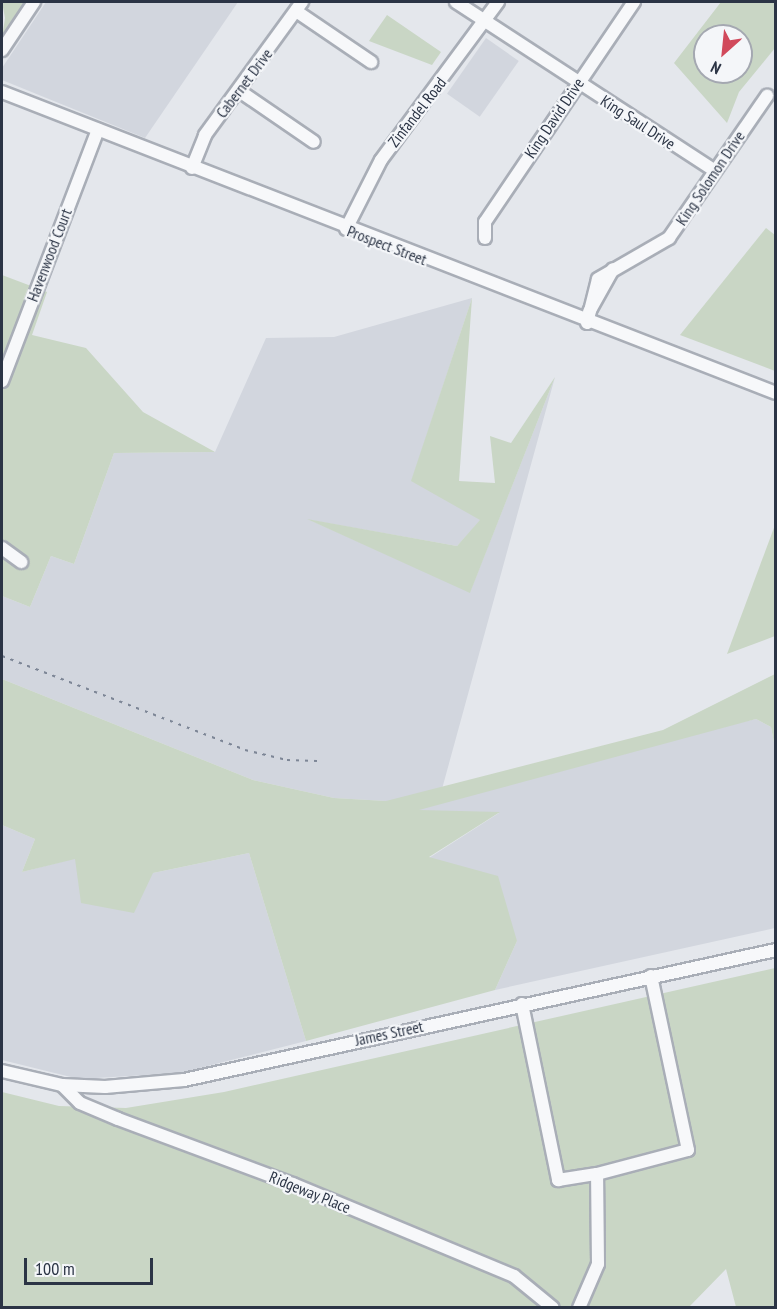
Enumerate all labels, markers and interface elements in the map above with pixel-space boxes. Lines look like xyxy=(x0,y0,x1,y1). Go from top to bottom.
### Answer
north arrow xyxy=(693,24,753,84)
street label: Cabernet Drive xyxy=(212,44,276,122)
text: N xyxy=(707,57,724,79)
street label: Zinfandel Road xyxy=(384,73,450,151)
street label: King David Drive xyxy=(520,74,588,162)
street label: King Saul Drive xyxy=(597,91,679,153)
street label: King Solomon Drive xyxy=(671,127,749,229)
street label: Havenwood Court xyxy=(22,206,76,304)
street label: Prospect Street xyxy=(345,221,429,269)
street label: James Street xyxy=(353,1016,425,1050)
street label: Ridgeway Place xyxy=(266,1167,354,1217)
scale bar xyxy=(27,1246,156,1284)
text: 100 m xyxy=(35,1257,75,1280)

